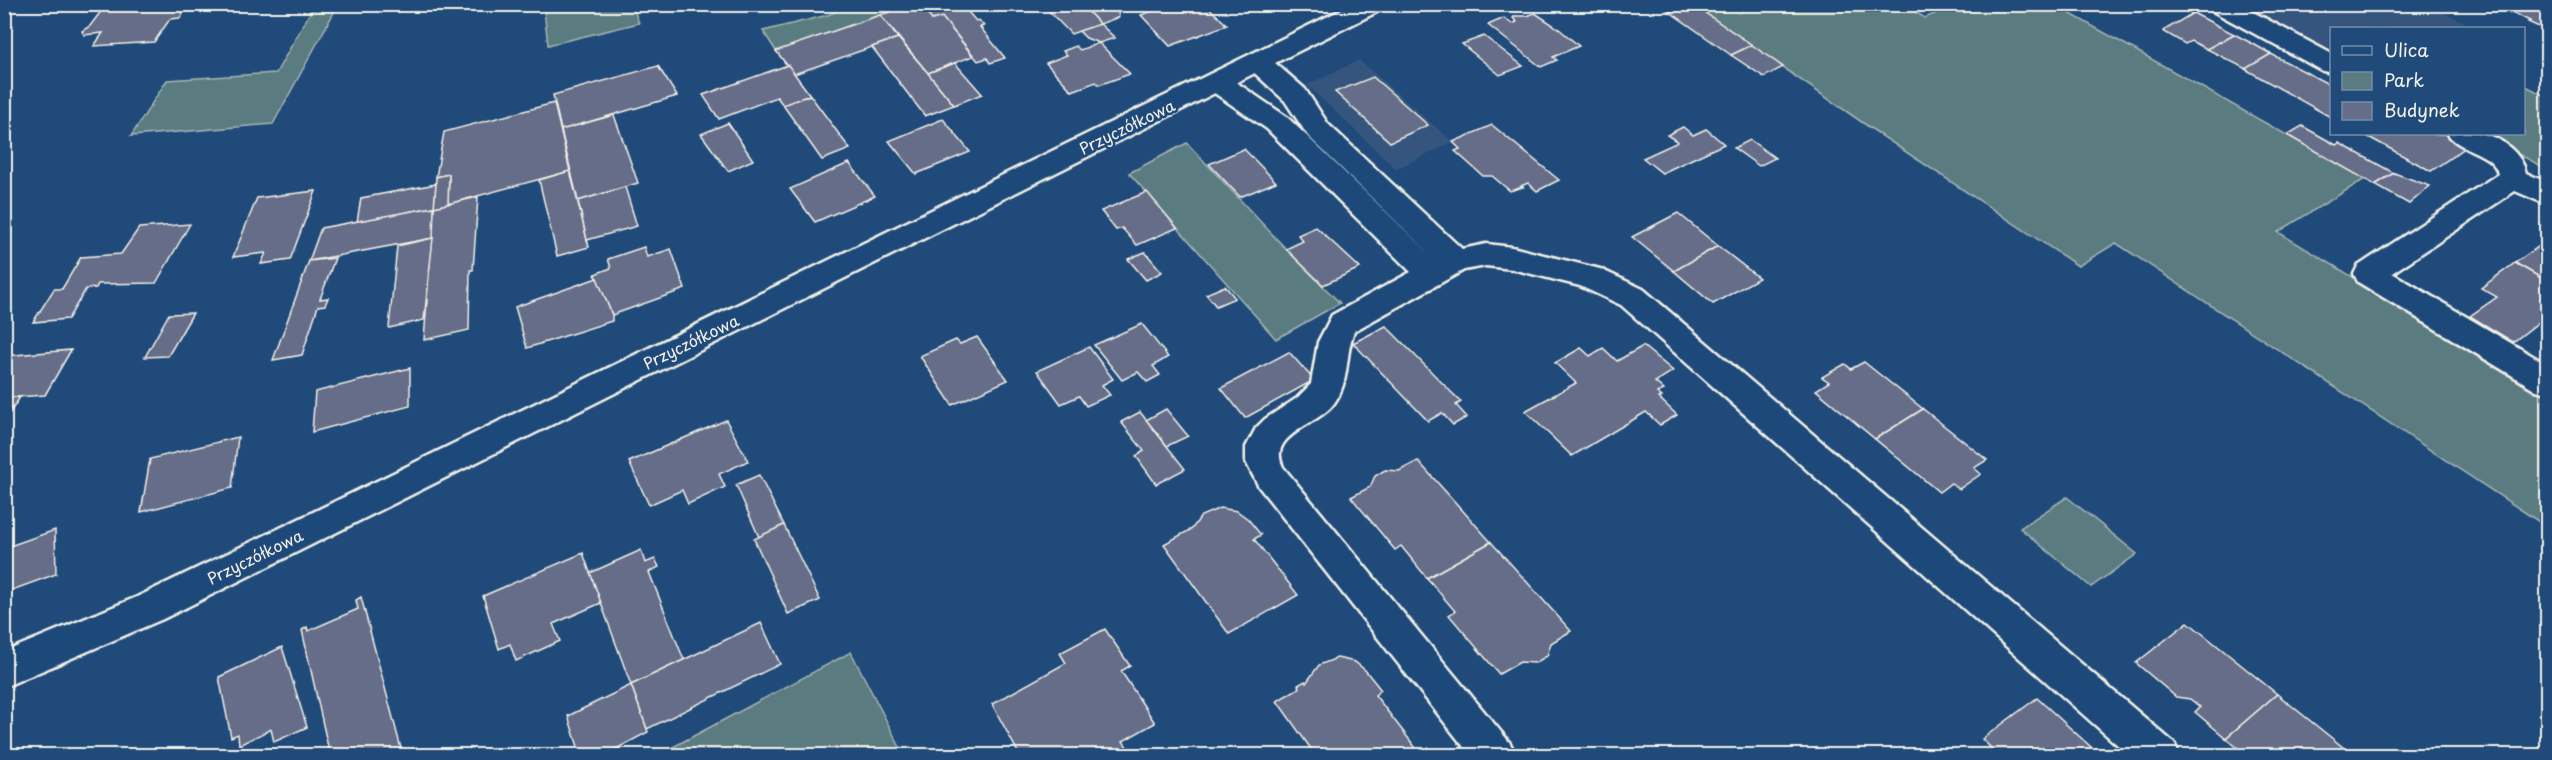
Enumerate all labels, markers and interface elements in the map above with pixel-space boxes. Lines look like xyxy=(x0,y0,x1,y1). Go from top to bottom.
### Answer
legend xyxy=(2330,27,2525,135)
text: Ulica xyxy=(2384,36,2429,63)
text: Park xyxy=(2384,66,2424,93)
street label: Przyczółkowa xyxy=(1075,93,1179,160)
text: Budynek xyxy=(2384,96,2460,123)
street label: Przyczółkowa xyxy=(639,308,743,375)
street label: Przyczółkowa xyxy=(203,523,307,590)

